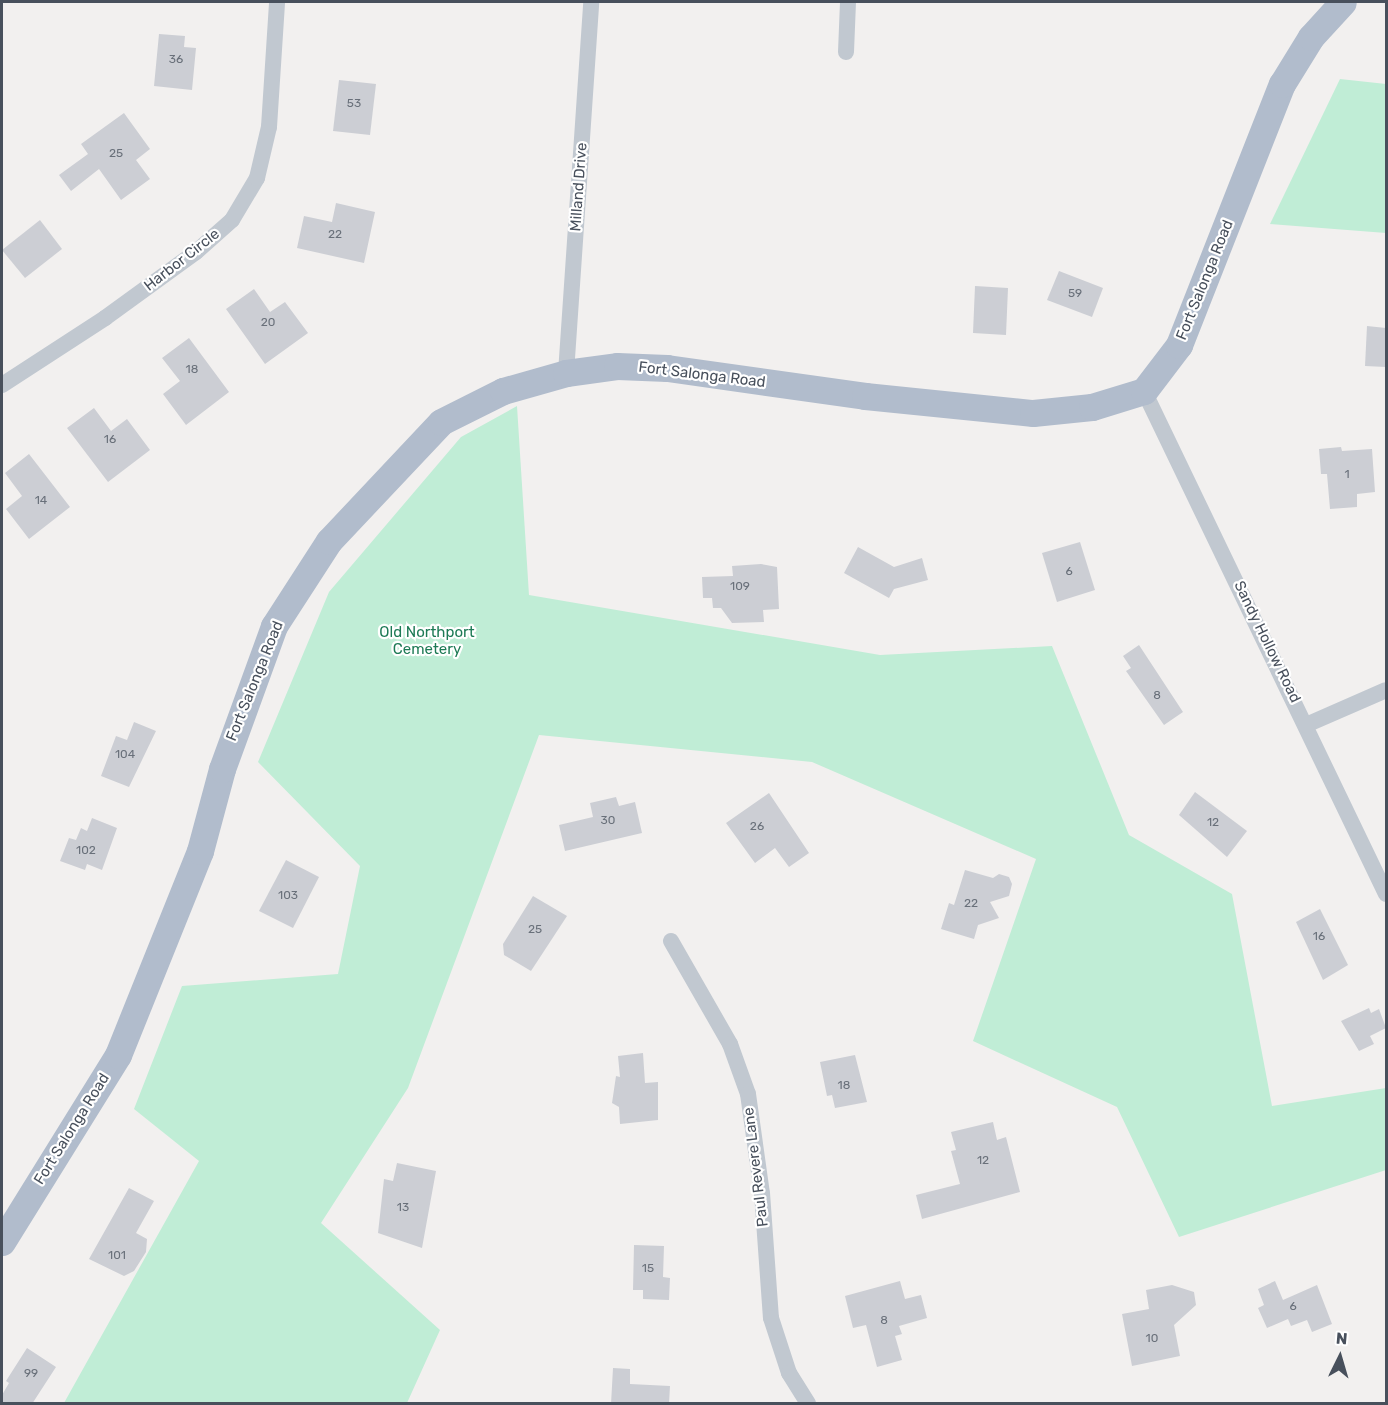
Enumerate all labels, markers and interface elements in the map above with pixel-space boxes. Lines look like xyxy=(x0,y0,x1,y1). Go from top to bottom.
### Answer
house number: 36 xyxy=(169,53,183,67)
house number: 53 xyxy=(347,97,361,111)
street label: Milland Drive xyxy=(567,142,591,232)
house number: 25 xyxy=(109,147,123,161)
street label: Fort Salonga Road xyxy=(1173,217,1237,343)
street label: Harbor Circle xyxy=(141,225,223,295)
house number: 22 xyxy=(328,228,342,242)
house number: 59 xyxy=(1068,287,1082,301)
house number: 20 xyxy=(261,316,275,330)
street label: Fort Salonga Road xyxy=(637,358,767,392)
house number: 18 xyxy=(186,363,198,377)
house number: 16 xyxy=(104,433,116,447)
house number: 1 xyxy=(1344,468,1350,482)
house number: 14 xyxy=(35,494,47,508)
house number: 6 xyxy=(1065,565,1073,579)
street label: Sandy Hollow Road xyxy=(1230,578,1304,706)
house number: 109 xyxy=(730,580,750,594)
street label: Fort Salonga Road xyxy=(223,618,287,744)
park label: Old Northport Cemetery xyxy=(379,623,475,658)
house number: 8 xyxy=(1153,689,1161,703)
house number: 104 xyxy=(115,748,135,762)
house number: 30 xyxy=(601,814,615,828)
house number: 12 xyxy=(1207,816,1219,830)
house number: 26 xyxy=(750,820,764,834)
house number: 102 xyxy=(76,844,96,858)
house number: 103 xyxy=(278,889,298,903)
house number: 22 xyxy=(964,897,978,911)
house number: 25 xyxy=(528,923,542,937)
house number: 16 xyxy=(1313,930,1325,944)
street label: Fort Salonga Road xyxy=(30,1070,114,1188)
house number: 18 xyxy=(838,1079,850,1093)
street label: Paul Revere Lane xyxy=(740,1106,772,1228)
house number: 12 xyxy=(977,1154,989,1168)
house number: 13 xyxy=(397,1201,409,1215)
house number: 101 xyxy=(108,1249,126,1263)
house number: 15 xyxy=(642,1262,654,1276)
house number: 6 xyxy=(1289,1300,1297,1314)
house number: 8 xyxy=(880,1314,888,1328)
north arrow xyxy=(1310,1327,1370,1387)
text: N xyxy=(1335,1329,1348,1349)
house number: 10 xyxy=(1146,1332,1158,1346)
house number: 99 xyxy=(24,1367,38,1381)

